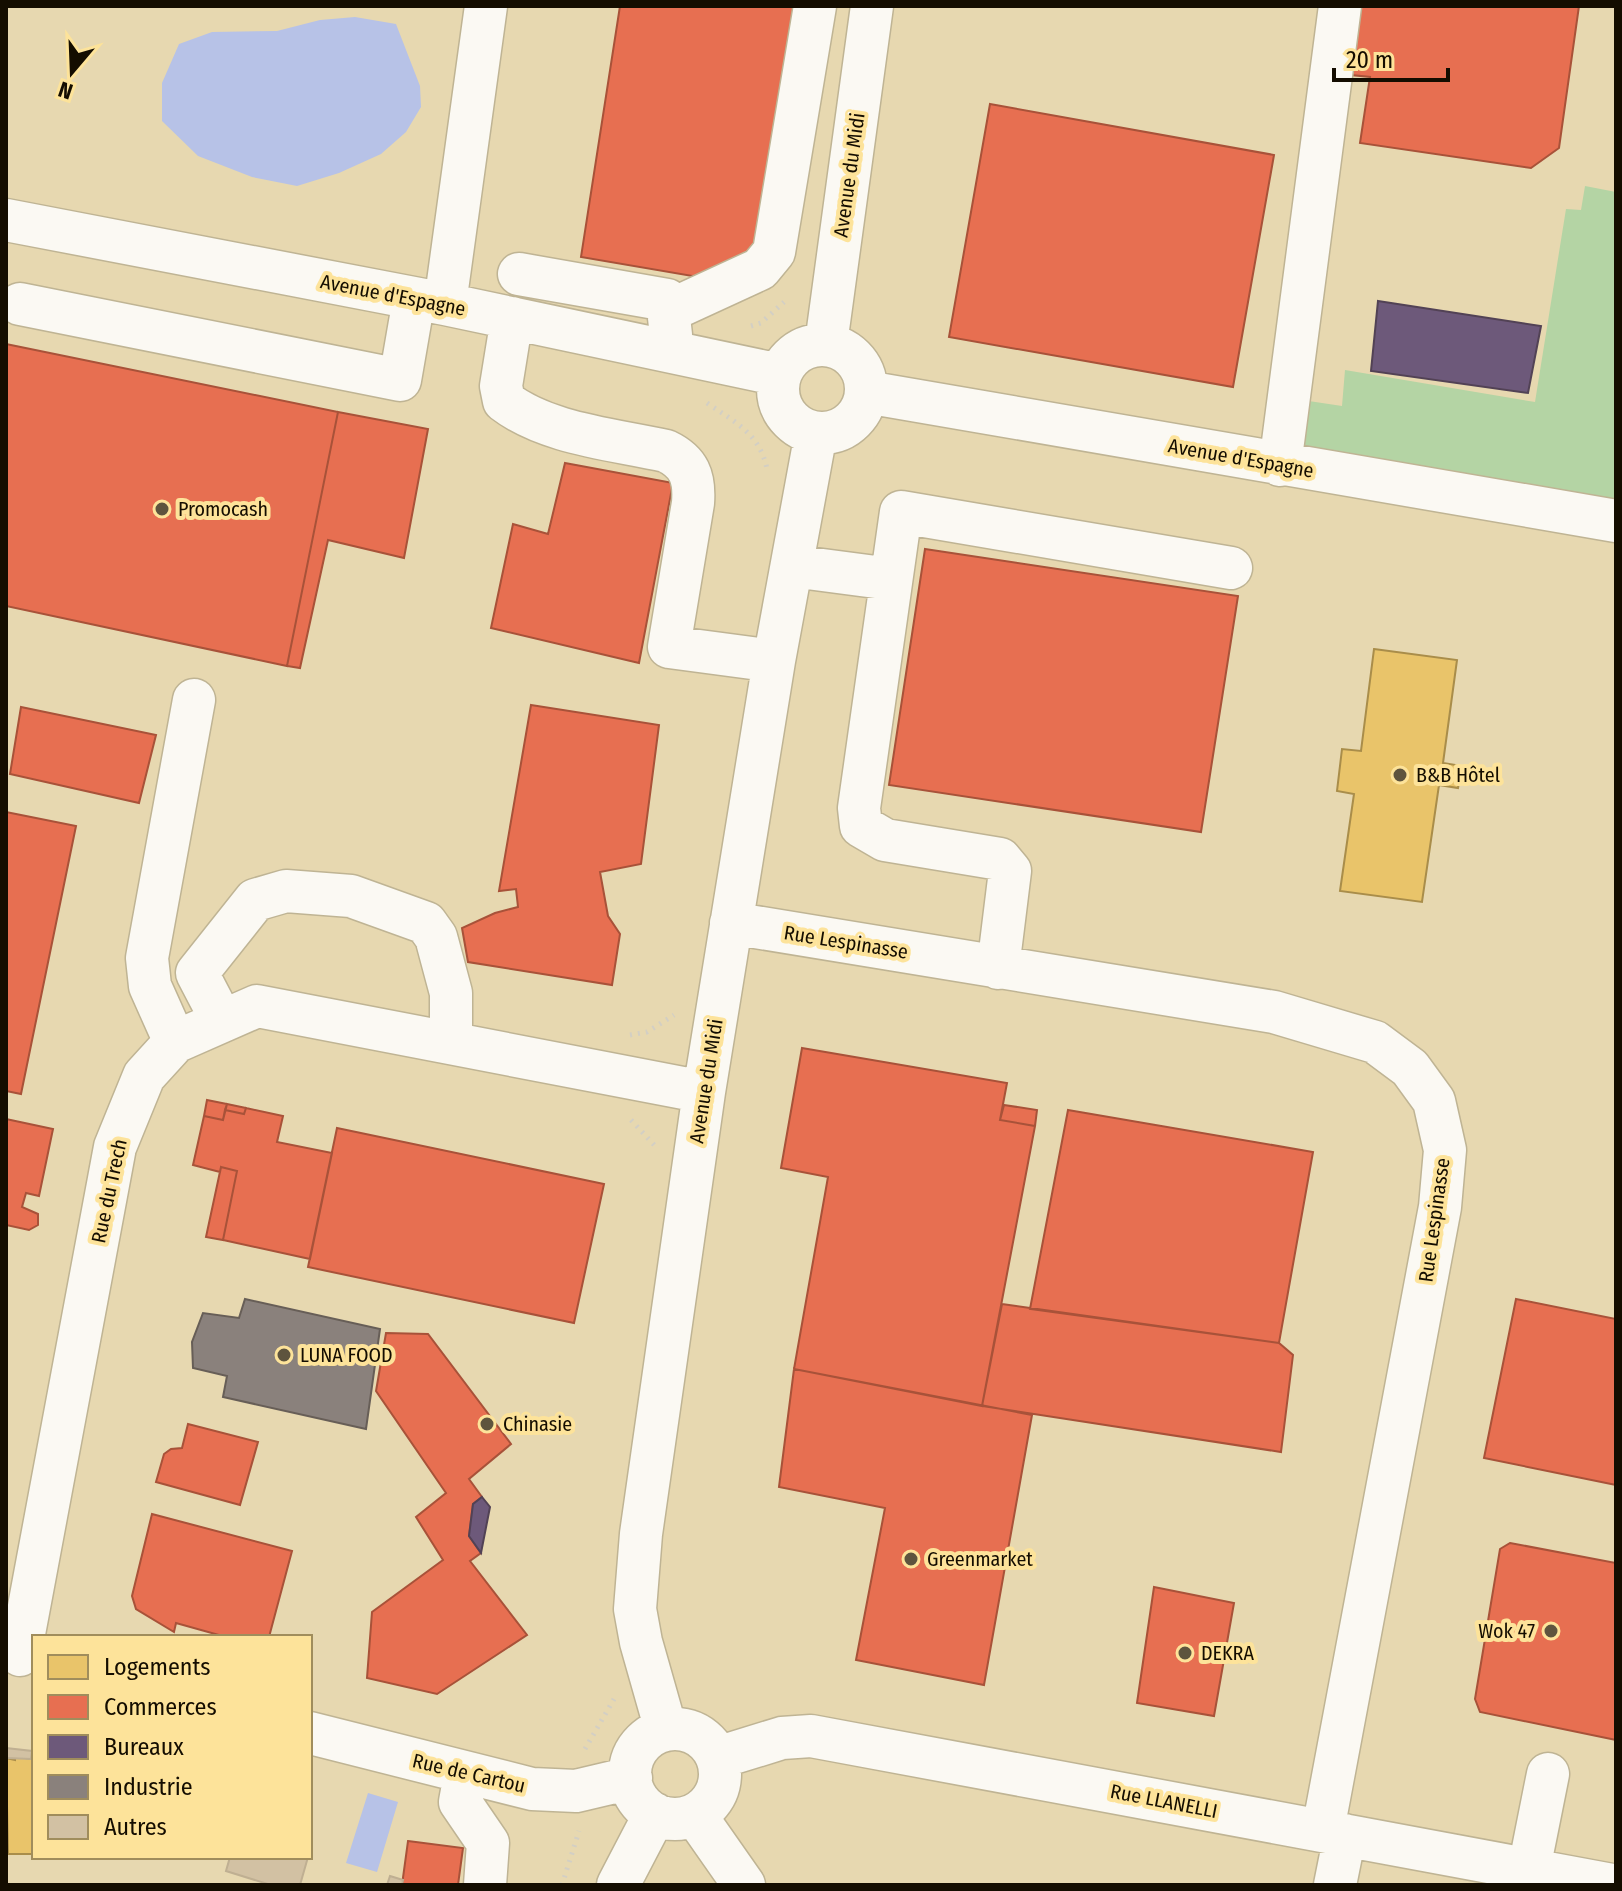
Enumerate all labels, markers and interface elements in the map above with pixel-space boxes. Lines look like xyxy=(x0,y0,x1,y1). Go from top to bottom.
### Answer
north arrow xyxy=(32,32,112,112)
scale bar xyxy=(1334,32,1448,82)
text: 20 m xyxy=(1346,46,1393,74)
text: N xyxy=(55,76,76,105)
street label: Avenue du Midi xyxy=(828,111,870,239)
street label: Avenue d'Espagne xyxy=(318,269,468,321)
street label: Avenue d'Espagne xyxy=(1166,433,1316,483)
place label: Promocash xyxy=(178,497,268,521)
marker: Promocash xyxy=(153,500,171,518)
place label: B&B Hôtel xyxy=(1416,763,1500,787)
marker: B&B Hôtel xyxy=(1391,766,1409,784)
street label: Rue Lespinasse xyxy=(782,920,910,964)
street label: Avenue du Midi xyxy=(684,1017,728,1145)
street label: Rue du Trech xyxy=(86,1137,132,1245)
street label: Rue Lespinasse xyxy=(1413,1156,1455,1284)
place label: LUNA FOOD xyxy=(300,1343,393,1367)
marker: LUNA FOOD xyxy=(275,1346,293,1364)
place label: Chinasie xyxy=(503,1412,572,1436)
marker: Chinasie xyxy=(478,1415,496,1433)
place label: Greenmarket xyxy=(927,1547,1033,1571)
marker: Greenmarket xyxy=(902,1550,920,1568)
place label: Wok 47 xyxy=(1478,1619,1535,1643)
marker: Wok 47 xyxy=(1542,1622,1560,1640)
legend xyxy=(32,1635,312,1859)
place label: DEKRA xyxy=(1201,1641,1254,1665)
marker: DEKRA xyxy=(1176,1644,1194,1662)
text: Logements xyxy=(104,1653,211,1681)
text: Commerces xyxy=(104,1693,217,1721)
text: Bureaux xyxy=(104,1733,184,1761)
street label: Rue de Cartou xyxy=(410,1748,528,1798)
text: Industrie xyxy=(104,1773,193,1801)
street label: Rue LLANELLI xyxy=(1108,1779,1220,1823)
text: Autres xyxy=(104,1813,167,1841)

